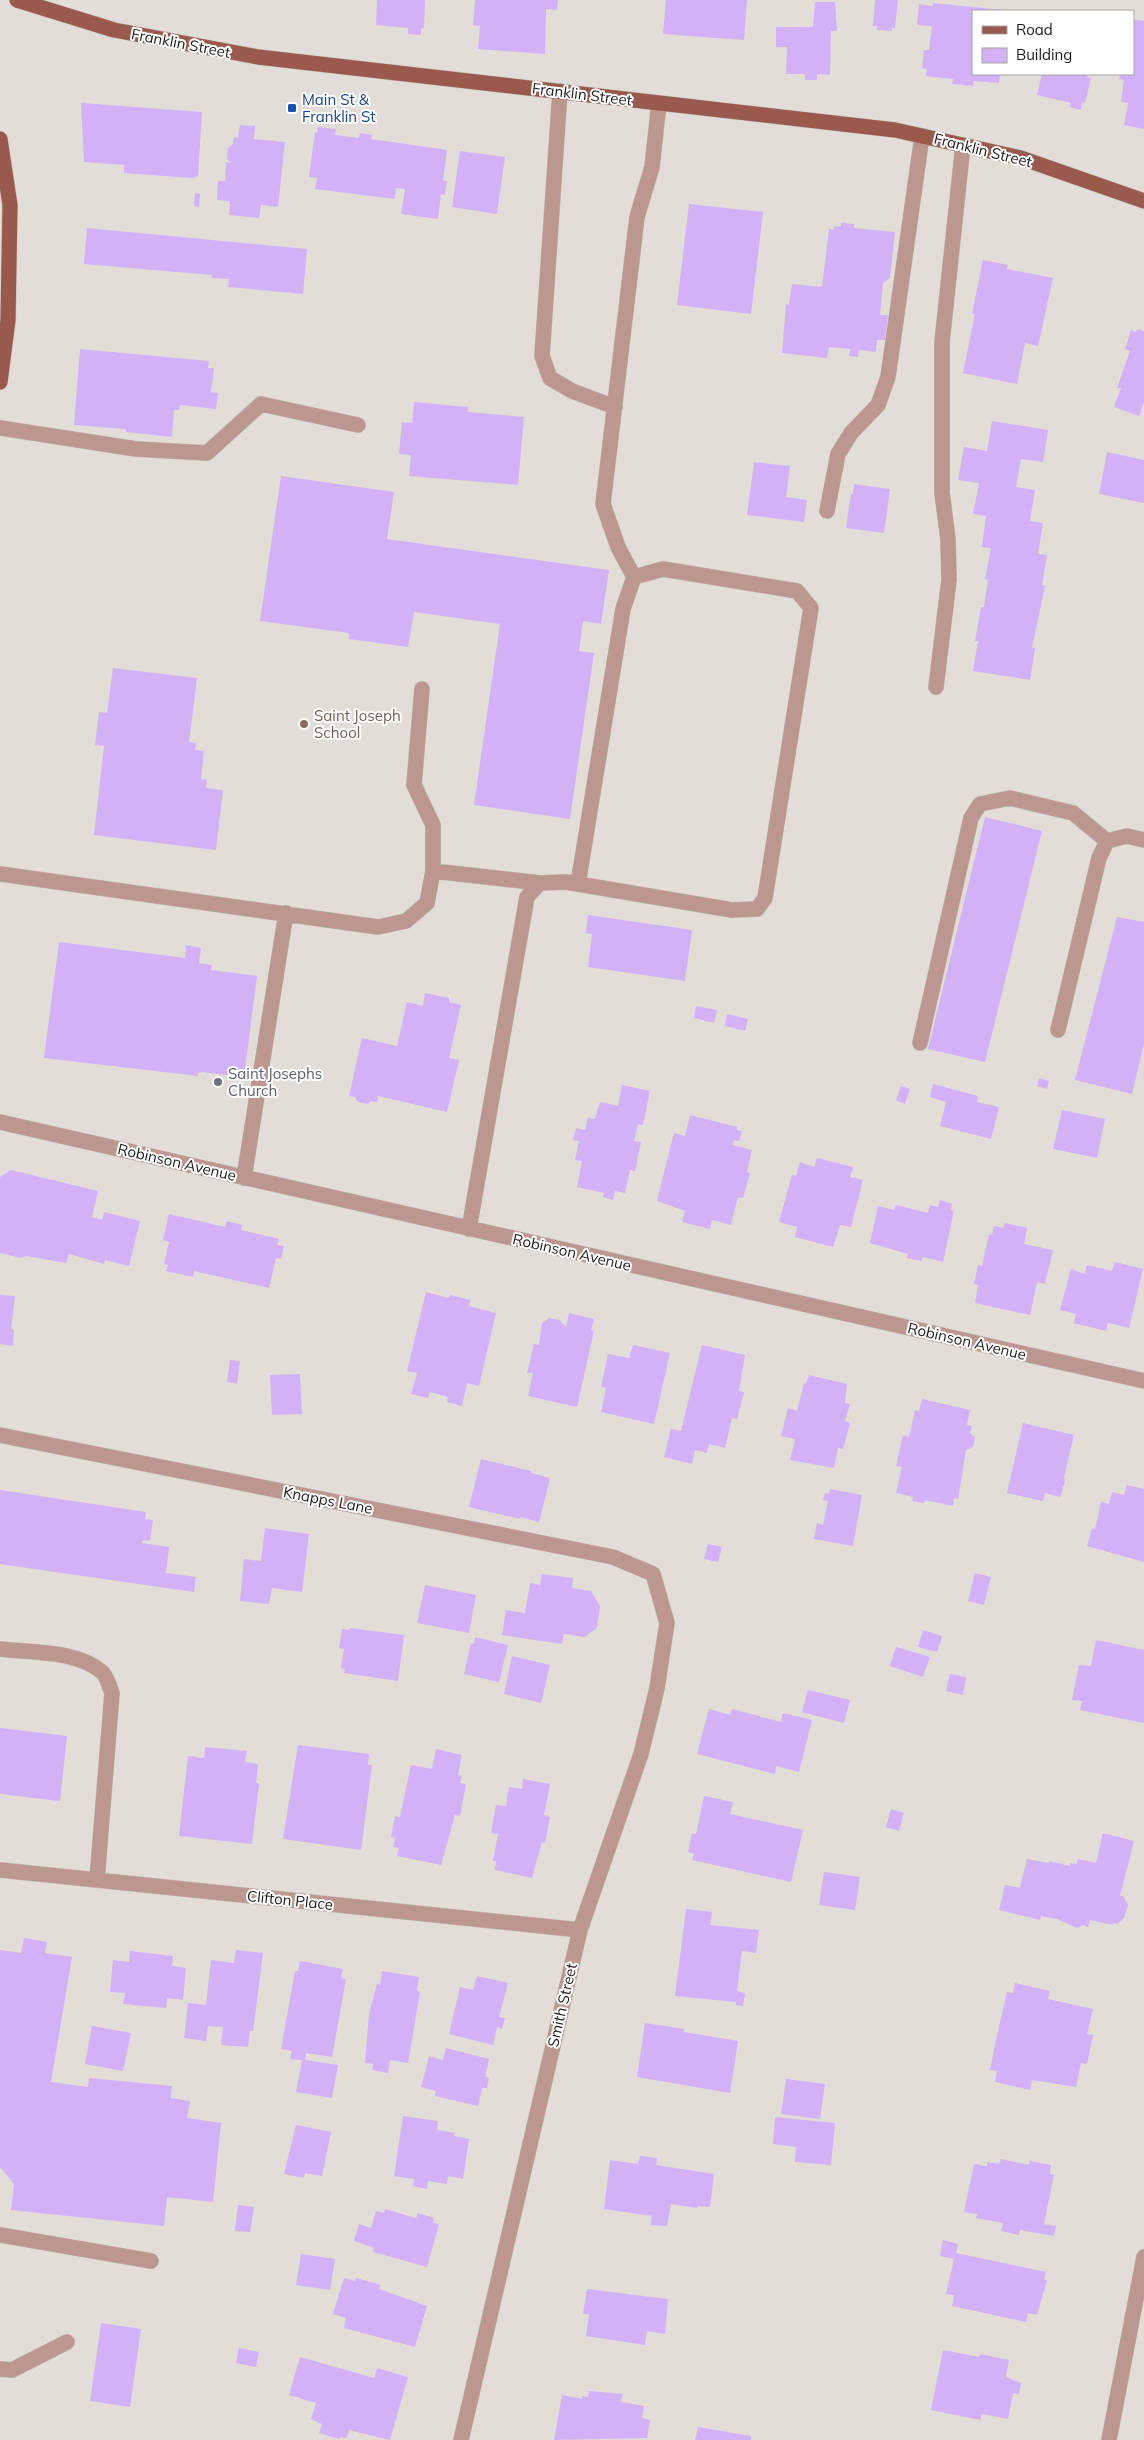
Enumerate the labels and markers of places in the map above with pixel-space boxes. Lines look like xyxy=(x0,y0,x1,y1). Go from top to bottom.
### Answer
place label: Main St & Franklin St xyxy=(302,90,376,126)
marker: Main St & Franklin St xyxy=(286,102,298,114)
place label: Saint Joseph School xyxy=(314,706,401,742)
marker: Saint Joseph School xyxy=(298,718,310,730)
place label: Saint Josephs Church xyxy=(228,1064,322,1100)
marker: Saint Josephs Church xyxy=(212,1076,224,1088)

